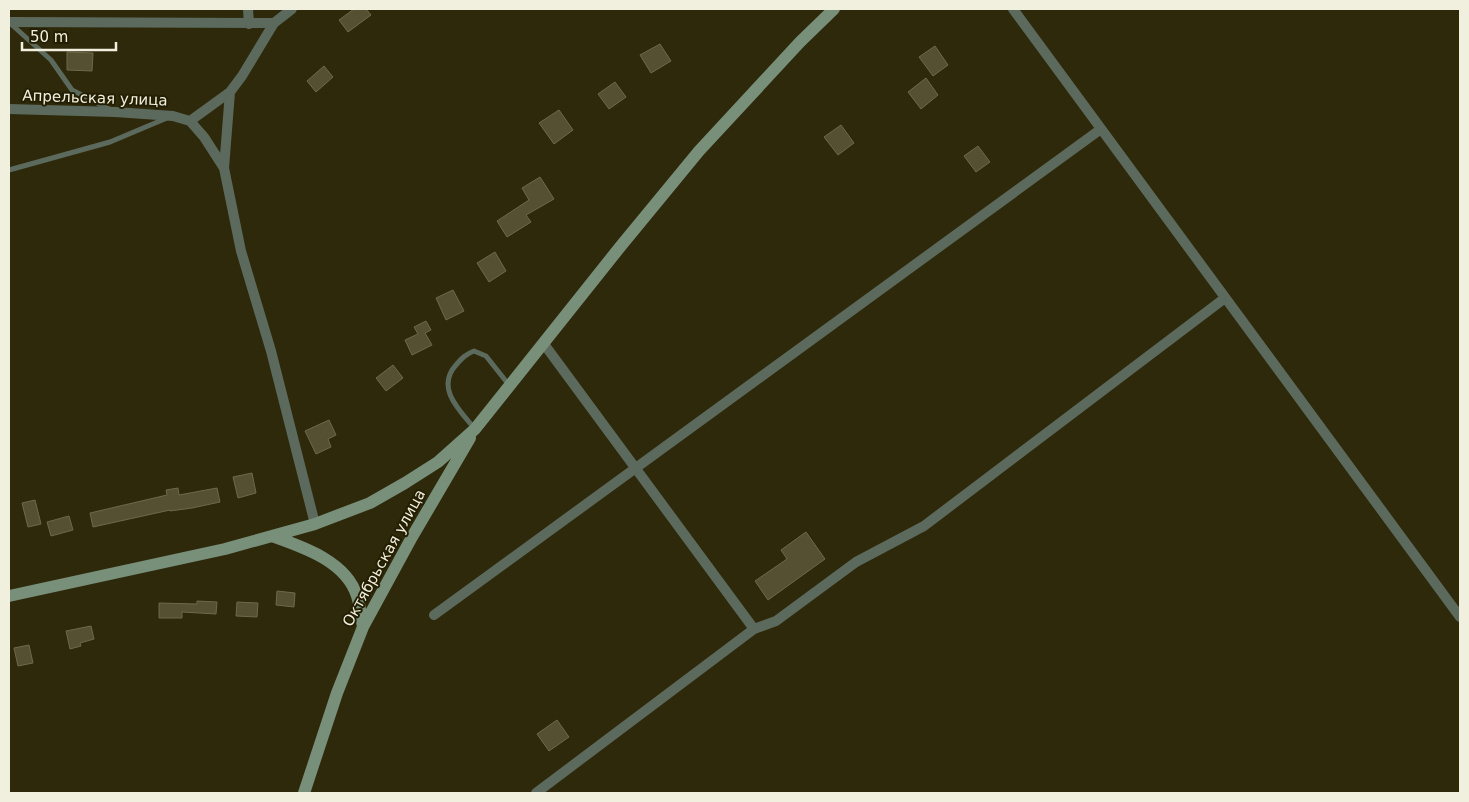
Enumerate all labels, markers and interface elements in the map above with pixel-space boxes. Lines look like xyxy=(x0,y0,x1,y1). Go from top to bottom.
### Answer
scale bar xyxy=(22,20,116,52)
text: 50 m xyxy=(30,28,68,46)
street label: Апрельская улица xyxy=(22,86,168,110)
street label: Октябрьская улица xyxy=(339,486,429,630)

